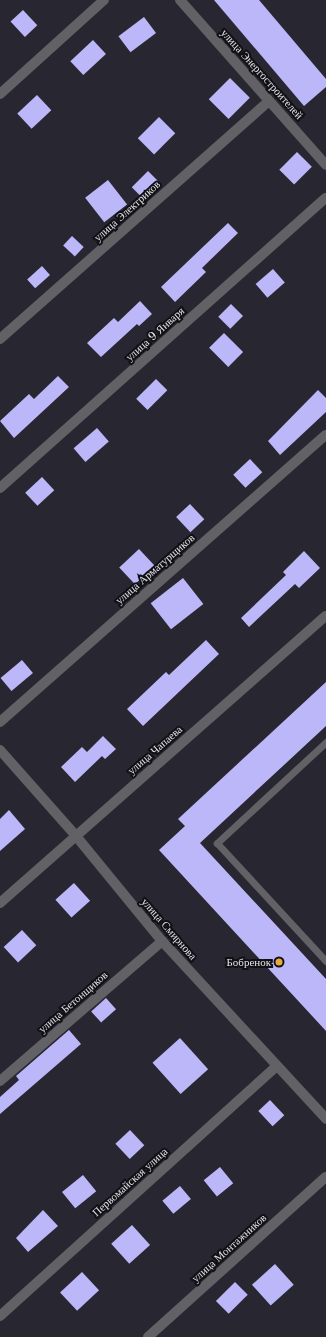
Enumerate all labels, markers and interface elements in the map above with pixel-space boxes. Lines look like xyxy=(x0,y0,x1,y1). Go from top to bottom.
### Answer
street label: улица Энергостроителей xyxy=(218,26,306,122)
street label: улица Электриков xyxy=(91,178,163,244)
street label: улица 9 Января xyxy=(123,304,187,364)
street label: улица Арматурщиков xyxy=(113,531,197,607)
street label: улица Чапаева xyxy=(125,723,185,777)
street label: улица Смирнова xyxy=(139,895,199,963)
place label: Бобренок xyxy=(226,955,271,969)
marker: Бобренок xyxy=(274,957,284,967)
street label: улица Бетонщиков xyxy=(36,968,110,1036)
street label: Первомайская улица xyxy=(90,1145,170,1219)
street label: улица Монтажников xyxy=(189,1211,269,1285)

